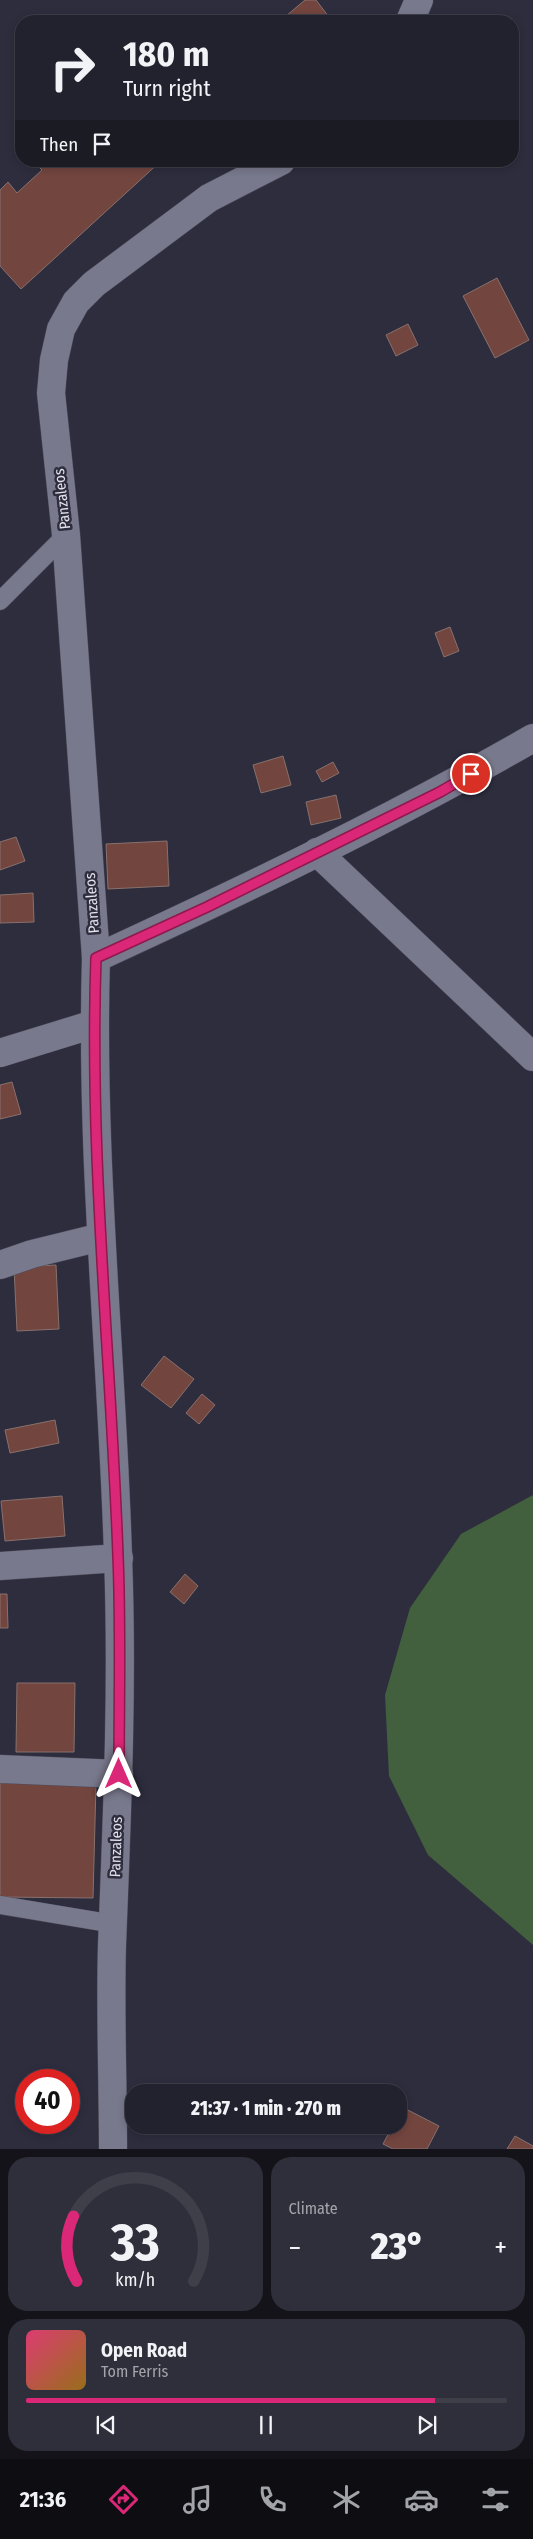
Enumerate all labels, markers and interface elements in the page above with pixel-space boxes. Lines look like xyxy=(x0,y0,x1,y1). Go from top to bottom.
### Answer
text: 180 m xyxy=(123,33,209,75)
icon: right xyxy=(40,35,105,100)
text: Turn right xyxy=(123,75,211,102)
icon: arrive xyxy=(88,130,116,158)
text: Then xyxy=(40,133,78,156)
street label: Panzaleos xyxy=(50,468,74,530)
pin xyxy=(450,753,492,795)
icon: arrive xyxy=(457,760,485,788)
street label: Panzaleos xyxy=(81,872,103,934)
position arrow xyxy=(92,1747,144,1799)
street label: Panzaleos xyxy=(106,1816,126,1878)
speed limit sign: 40 xyxy=(15,2069,80,2134)
text: 21:37 · 1 min · 270 m xyxy=(191,2097,341,2120)
text: Climate xyxy=(289,2199,338,2218)
text: 33 xyxy=(110,2211,160,2274)
text: 23° xyxy=(371,2223,425,2269)
text: − xyxy=(289,2231,301,2264)
text: + xyxy=(494,2231,507,2264)
text: km/h xyxy=(115,2269,155,2291)
text: Open Road xyxy=(101,2339,187,2362)
text: Tom Ferris xyxy=(101,2362,168,2381)
icon: previous xyxy=(92,2411,120,2439)
icon: pause xyxy=(252,2411,280,2439)
icon: next xyxy=(413,2411,441,2439)
icon: directions xyxy=(106,2482,141,2517)
icon: music xyxy=(180,2482,215,2517)
icon: phone xyxy=(255,2482,290,2517)
icon: climate xyxy=(329,2482,364,2517)
icon: car xyxy=(404,2482,439,2517)
icon: filters xyxy=(478,2482,513,2517)
text: 21:36 xyxy=(20,2486,66,2513)

